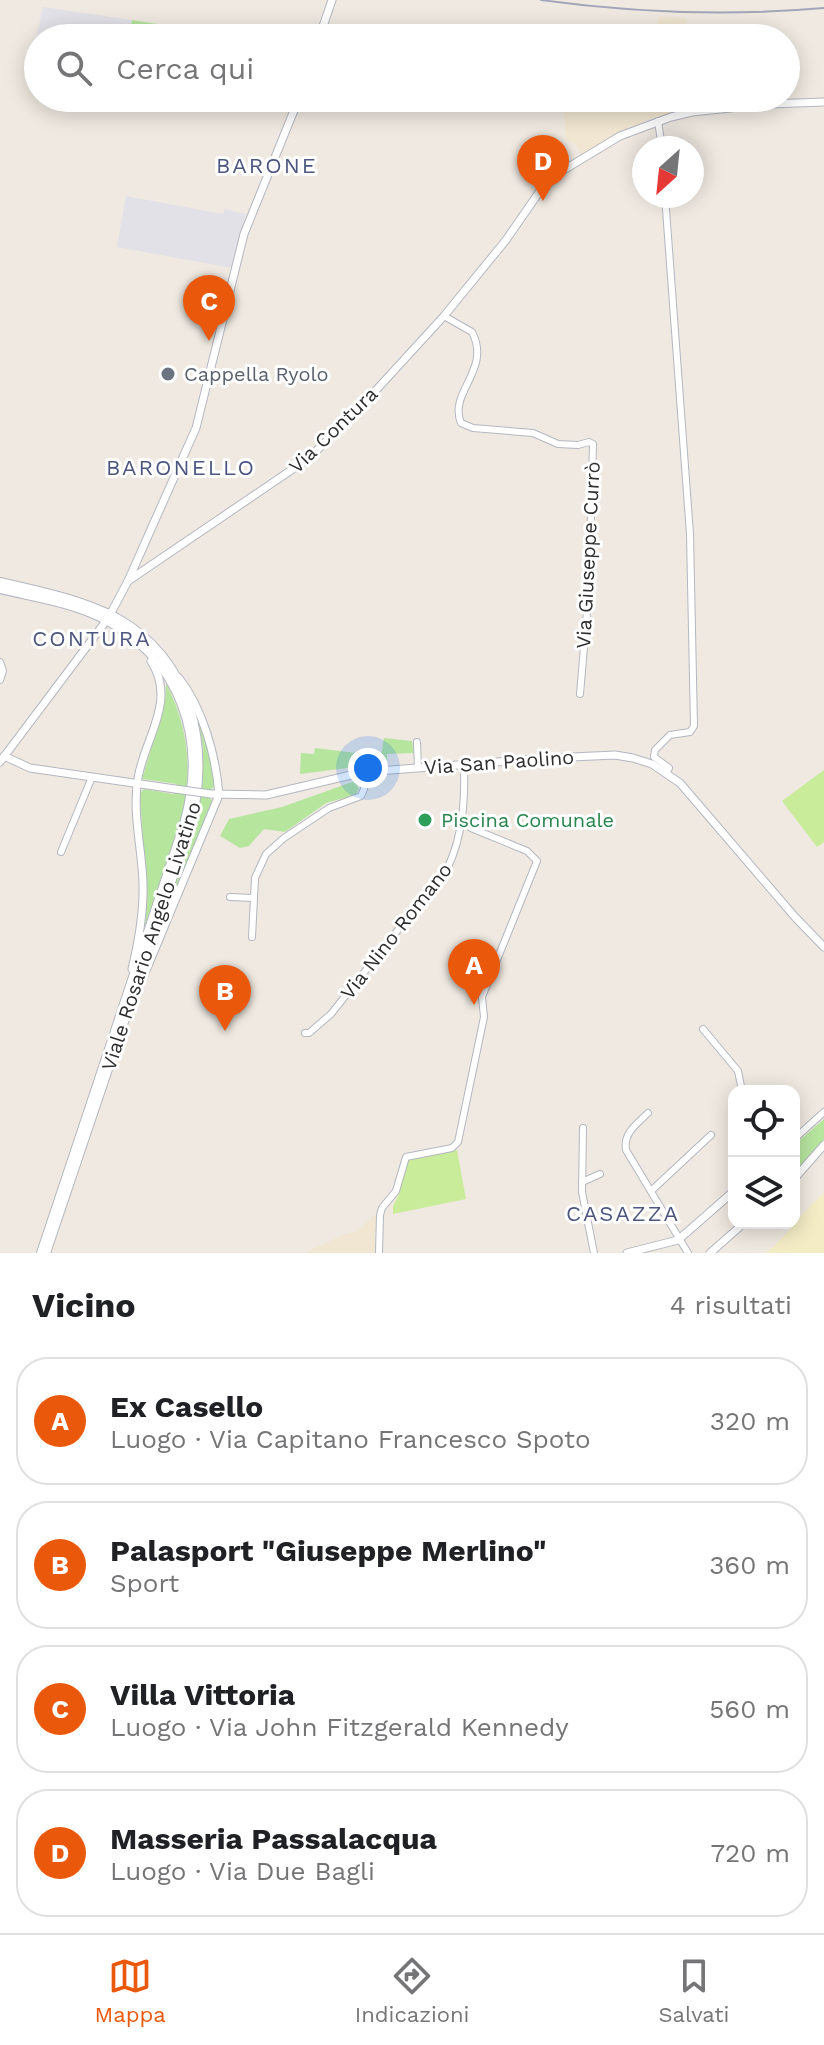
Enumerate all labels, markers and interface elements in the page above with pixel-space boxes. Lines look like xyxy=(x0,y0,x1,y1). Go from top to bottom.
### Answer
search box xyxy=(24,24,800,112)
icon: search xyxy=(52,46,96,90)
text: Cerca qui xyxy=(116,51,254,86)
pin: D xyxy=(517,135,569,201)
north arrow xyxy=(632,136,704,208)
district label: BARONE xyxy=(216,153,318,178)
pin: C xyxy=(183,275,235,341)
place label: Cappella Ryolo xyxy=(184,362,329,386)
marker: Cappella Ryolo xyxy=(159,365,177,383)
street label: Via Contura xyxy=(284,382,382,478)
district label: BARONELLO xyxy=(106,455,256,480)
street label: Via Giuseppe Currò xyxy=(571,461,605,649)
district label: CONTURA xyxy=(32,626,152,651)
street label: Via San Paolino xyxy=(423,745,575,779)
your location xyxy=(348,748,388,788)
street label: Viale Rosario Angelo Livatino xyxy=(96,798,206,1074)
place label: Piscina Comunale xyxy=(441,808,614,832)
marker: Piscina Comunale xyxy=(416,811,434,829)
street label: Via Nino Romano xyxy=(335,858,457,1004)
pin: A xyxy=(448,939,500,1005)
pin: B xyxy=(199,965,251,1031)
map controls xyxy=(728,1085,800,1229)
button: locate xyxy=(728,1085,800,1157)
button: layers xyxy=(728,1157,800,1229)
district label: CASAZZA xyxy=(566,1201,680,1226)
text: Vicino xyxy=(32,1285,136,1325)
text: 4 risultati xyxy=(670,1290,792,1320)
text: Ex Casello xyxy=(110,1389,263,1424)
text: A xyxy=(51,1406,69,1436)
text: 320 m xyxy=(710,1406,790,1436)
text: Luogo · Via Capitano Francesco Spoto xyxy=(110,1424,591,1454)
text: Palasport "Giuseppe Merlino" xyxy=(110,1533,546,1568)
text: B xyxy=(51,1550,69,1580)
text: 360 m xyxy=(709,1550,790,1580)
text: Sport xyxy=(110,1568,179,1598)
text: Villa Vittoria xyxy=(110,1677,295,1712)
text: C xyxy=(51,1694,69,1724)
text: 560 m xyxy=(709,1694,790,1724)
text: Luogo · Via John Fitzgerald Kennedy xyxy=(110,1712,569,1742)
text: Masseria Passalacqua xyxy=(110,1821,437,1856)
text: D xyxy=(51,1838,69,1868)
text: 720 m xyxy=(710,1838,790,1868)
text: Luogo · Via Due Bagli xyxy=(110,1856,375,1886)
tab: Mappa xyxy=(95,1954,166,2027)
tab: Indicazioni xyxy=(355,1954,469,2027)
tab: Salvati xyxy=(659,1954,729,2027)

